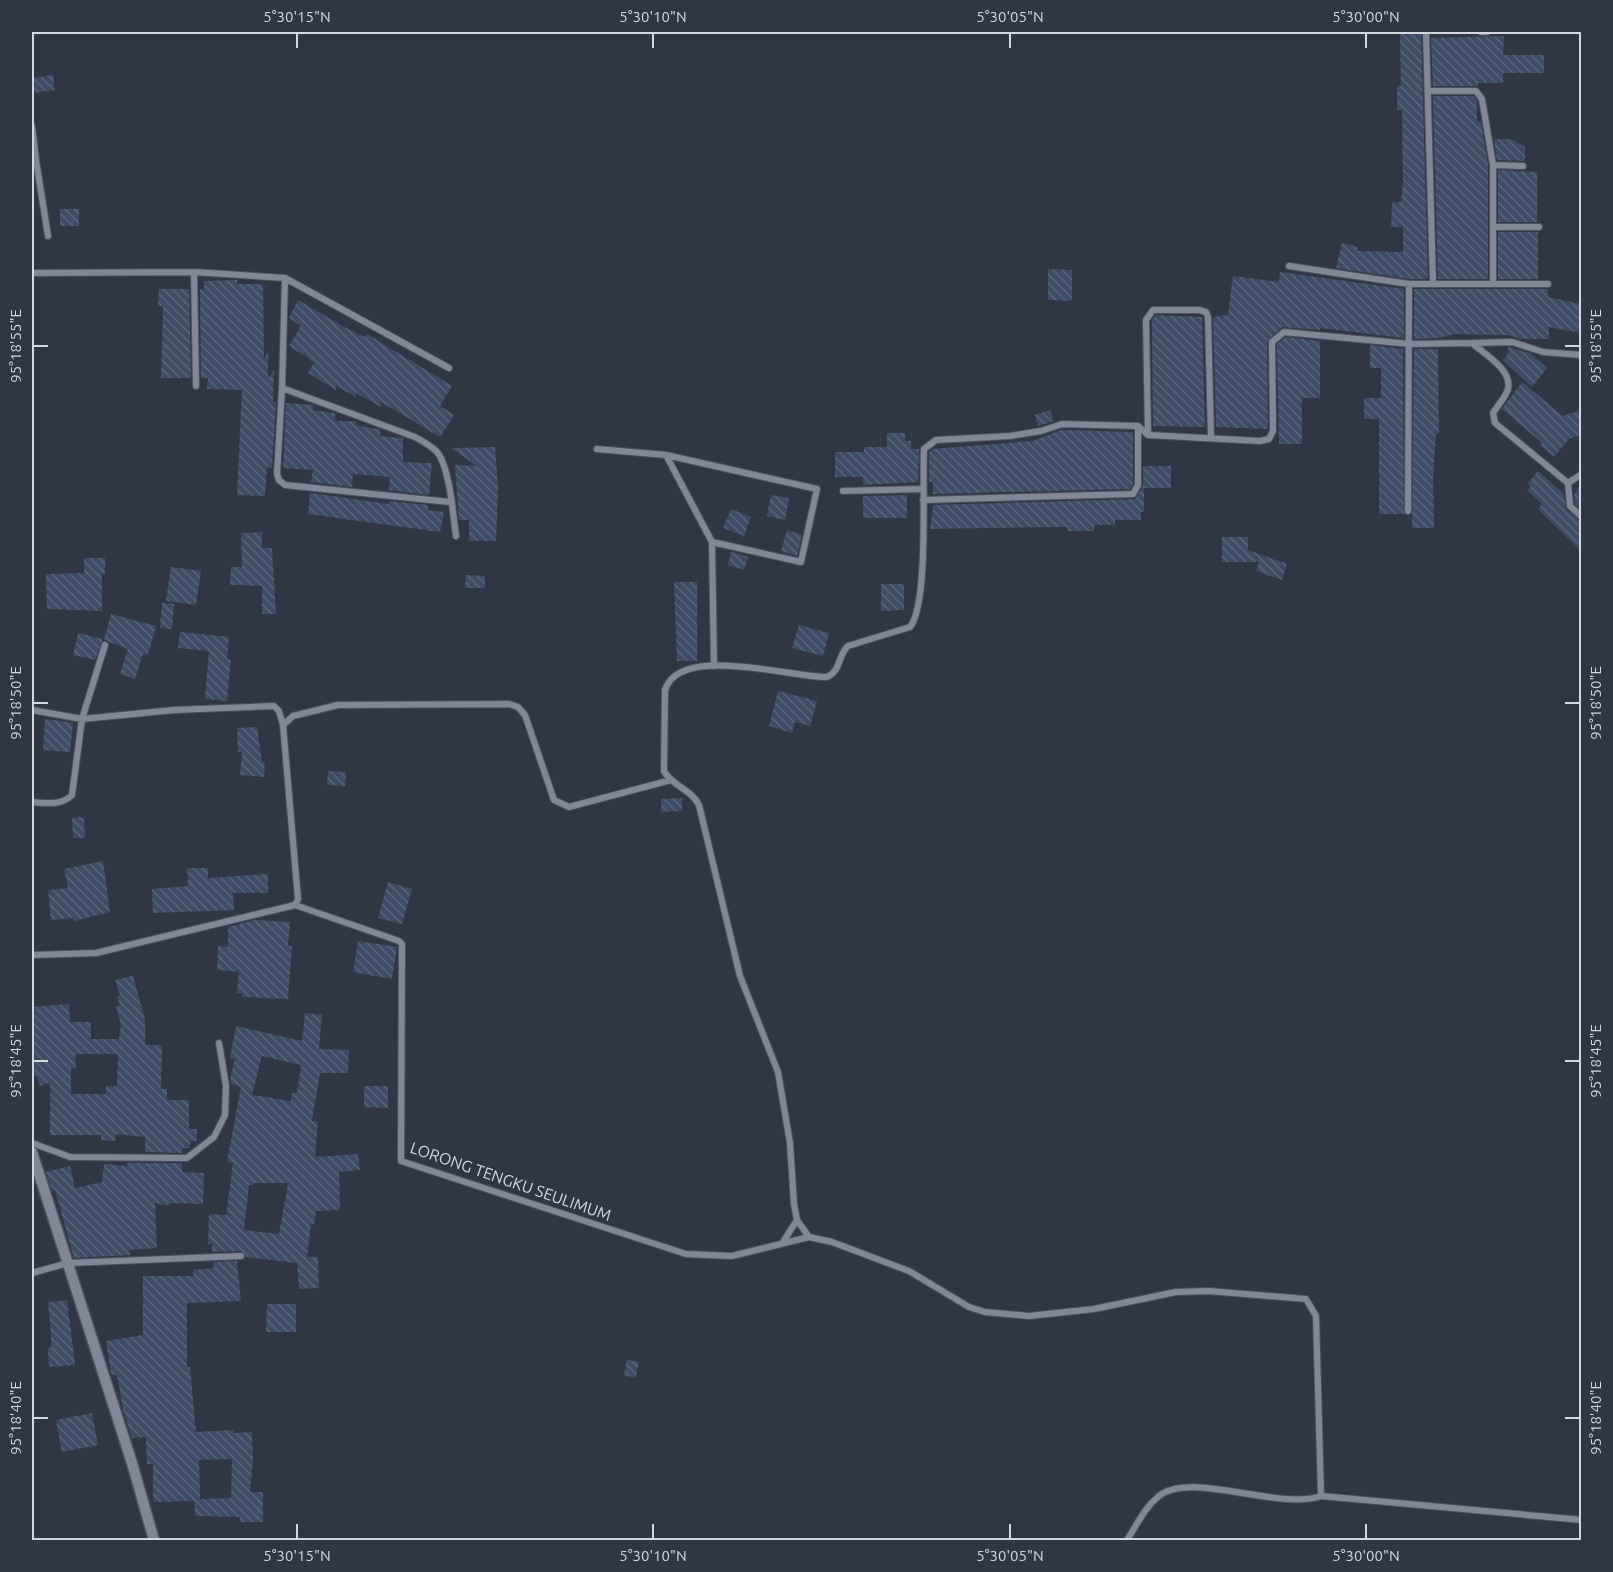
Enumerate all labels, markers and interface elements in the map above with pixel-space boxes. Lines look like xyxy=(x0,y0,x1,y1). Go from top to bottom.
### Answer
text: 5°30'15"N xyxy=(263,8,331,25)
text: 5°30'10"N xyxy=(619,8,687,25)
text: 5°30'05"N xyxy=(976,8,1044,25)
text: 5°30'00"N xyxy=(1332,8,1400,25)
text: 95°18'55"E xyxy=(7,309,24,383)
text: 95°18'55"E xyxy=(1587,309,1604,383)
text: 95°18'50"E xyxy=(7,666,24,740)
text: 95°18'50"E xyxy=(1587,666,1604,740)
text: 95°18'45"E xyxy=(7,1024,24,1098)
text: 95°18'45"E xyxy=(1587,1024,1604,1098)
street label: LORONG TENGKU SEULIMUM xyxy=(408,1138,614,1224)
text: 95°18'40"E xyxy=(7,1381,24,1455)
text: 95°18'40"E xyxy=(1587,1381,1604,1455)
text: 5°30'15"N xyxy=(263,1547,331,1564)
text: 5°30'10"N xyxy=(619,1547,687,1564)
text: 5°30'05"N xyxy=(976,1547,1044,1564)
text: 5°30'00"N xyxy=(1332,1547,1400,1564)

